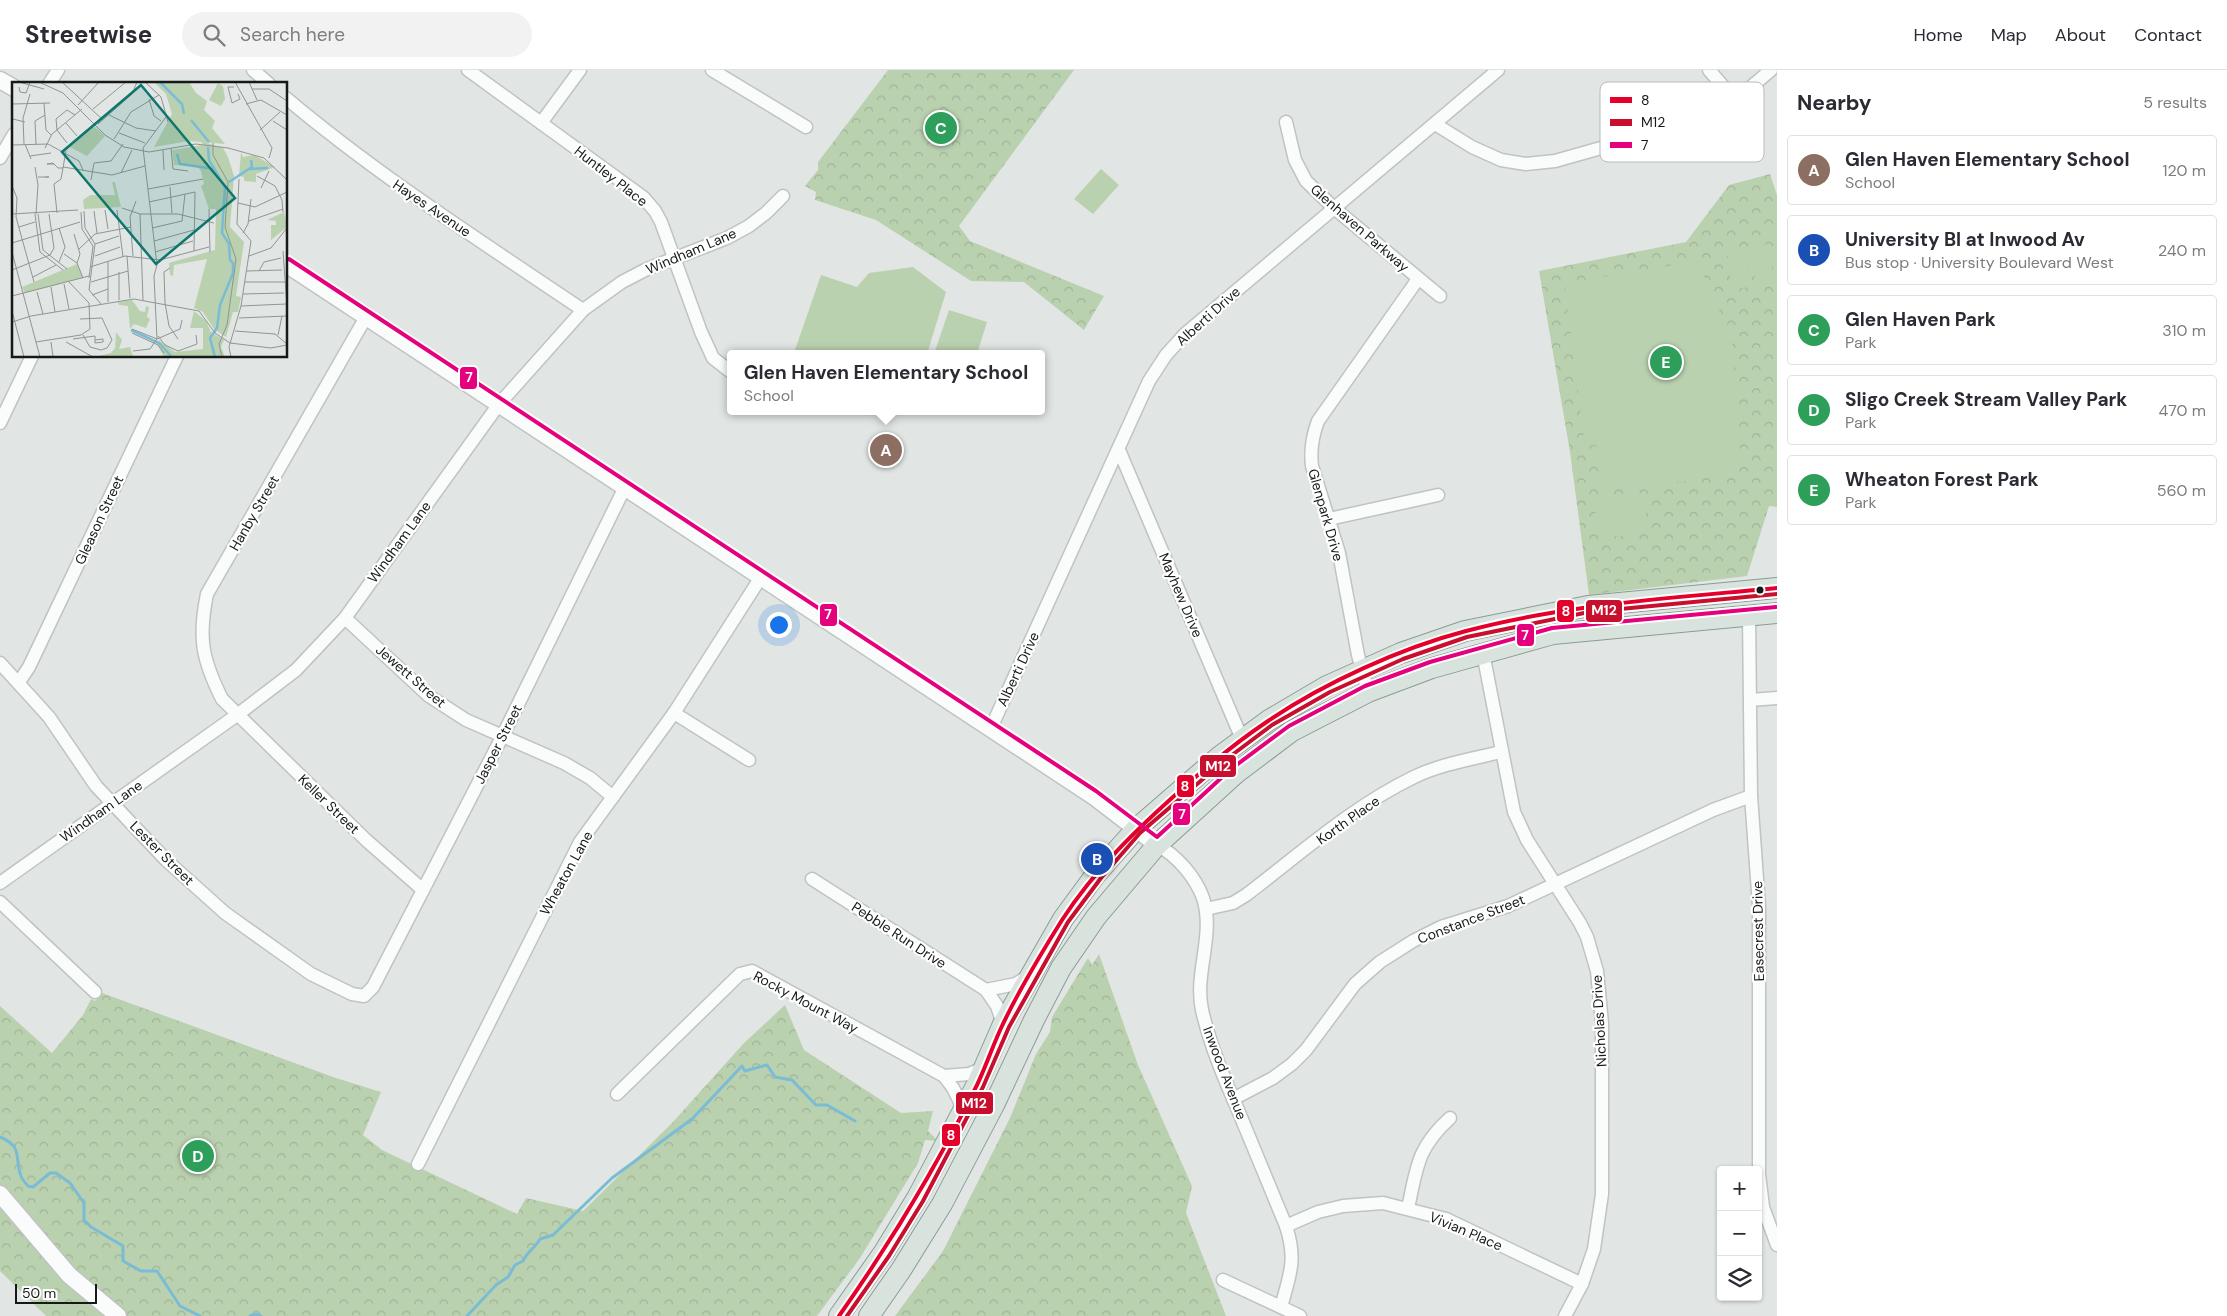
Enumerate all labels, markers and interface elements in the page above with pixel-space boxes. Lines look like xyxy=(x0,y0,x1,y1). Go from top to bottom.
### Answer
search box xyxy=(182,12,532,57)
text: Streetwise xyxy=(25,19,152,50)
icon: search xyxy=(200,21,228,49)
text: Search here xyxy=(240,22,345,47)
text: Home xyxy=(1913,23,1963,47)
text: Map xyxy=(1991,23,2027,47)
text: About xyxy=(2055,23,2106,47)
text: Contact xyxy=(2134,23,2202,47)
inset map xyxy=(12,82,288,358)
legend xyxy=(1600,82,1764,162)
text: Nearby xyxy=(1797,89,1871,117)
text: 8 xyxy=(1641,91,1650,109)
text: 5 results xyxy=(2143,92,2207,113)
pin: C xyxy=(925,109,957,147)
text: M12 xyxy=(1641,113,1665,131)
text: 7 xyxy=(1641,136,1648,154)
street label: Huntley Place xyxy=(571,142,651,210)
text: Glen Haven Elementary School xyxy=(1845,147,2130,172)
text: A xyxy=(1808,160,1820,181)
text: 120 m xyxy=(2162,160,2206,181)
text: School xyxy=(1845,172,1895,193)
street label: Hayes Avenue xyxy=(390,175,475,241)
street label: Glenhaven Parkway xyxy=(1307,180,1413,276)
street label: Windham Lane xyxy=(643,224,739,278)
text: University Bl at Inwood Av xyxy=(1845,227,2085,252)
text: B xyxy=(1809,240,1819,261)
text: 240 m xyxy=(2158,240,2206,261)
text: Bus stop · University Boulevard West xyxy=(1845,252,2114,273)
street label: Alberti Drive xyxy=(1172,283,1244,349)
text: Glen Haven Park xyxy=(1845,307,1996,332)
text: C xyxy=(1808,320,1820,341)
text: 310 m xyxy=(2162,320,2206,341)
text: Park xyxy=(1845,332,1877,353)
pin: E xyxy=(1650,343,1682,381)
popup xyxy=(727,350,1045,415)
text: Glen Haven Elementary School xyxy=(744,360,1028,385)
line badge: 7 xyxy=(459,366,478,390)
text: 7 xyxy=(465,368,473,386)
text: School xyxy=(744,385,794,406)
text: Sligo Creek Stream Valley Park xyxy=(1845,387,2127,412)
text: D xyxy=(1808,400,1820,421)
text: 470 m xyxy=(2159,400,2206,421)
text: Park xyxy=(1845,412,1877,433)
pin: A xyxy=(870,431,902,469)
street label: Glenpark Drive xyxy=(1304,467,1348,563)
text: Wheaton Forest Park xyxy=(1845,467,2038,492)
street label: Hanby Street xyxy=(225,472,283,554)
street label: Gleason Street xyxy=(71,473,127,567)
text: E xyxy=(1809,480,1819,501)
text: 560 m xyxy=(2157,480,2206,501)
text: Park xyxy=(1845,492,1877,513)
street label: Windham Lane xyxy=(363,498,435,586)
street label: Mayhew Drive xyxy=(1155,550,1207,640)
unlabelled marker xyxy=(1755,585,1765,595)
line badge: 8 xyxy=(1556,599,1575,623)
line badge: M12 xyxy=(1585,599,1623,623)
text: M12 xyxy=(1591,601,1617,619)
text: 8 xyxy=(1562,602,1571,620)
line badge: 7 xyxy=(819,603,838,627)
text: 7 xyxy=(824,605,832,623)
your location xyxy=(766,612,792,638)
line badge: 7 xyxy=(1516,623,1535,647)
text: 7 xyxy=(1521,626,1529,644)
street label: Alberti Drive xyxy=(993,629,1043,709)
street label: Jewett Street xyxy=(372,641,450,711)
street label: Jasper Street xyxy=(470,701,526,787)
line badge: M12 xyxy=(1199,754,1237,778)
text: M12 xyxy=(1205,757,1231,775)
street label: Keller Street xyxy=(295,770,363,838)
line badge: 8 xyxy=(1176,774,1195,798)
street label: Windham Lane xyxy=(56,776,146,846)
text: 8 xyxy=(1181,777,1190,795)
street label: Korth Place xyxy=(1313,792,1383,848)
line badge: 7 xyxy=(1172,802,1191,826)
text: 7 xyxy=(1178,805,1186,823)
street label: Lester Street xyxy=(126,817,198,889)
street label: Wheaton Lane xyxy=(536,828,597,918)
pin: B xyxy=(1081,840,1113,878)
street label: Easecrest Drive xyxy=(1748,881,1768,981)
street label: Constance Street xyxy=(1415,890,1527,948)
street label: Pebble Run Drive xyxy=(848,898,950,972)
street label: Rocky Mount Way xyxy=(750,967,862,1037)
street label: Nicholas Drive xyxy=(1588,975,1610,1067)
street label: Inwood Avenue xyxy=(1199,1024,1251,1122)
line badge: M12 xyxy=(955,1091,994,1115)
text: M12 xyxy=(961,1094,987,1112)
line badge: 8 xyxy=(941,1123,961,1147)
text: 8 xyxy=(947,1126,956,1144)
pin: D xyxy=(182,1137,214,1175)
map controls xyxy=(1717,1166,1762,1301)
button: + xyxy=(1717,1166,1762,1211)
street label: Vivian Place xyxy=(1427,1208,1505,1254)
button: − xyxy=(1717,1211,1762,1256)
button: layers xyxy=(1717,1256,1762,1301)
scale bar xyxy=(15,1281,98,1304)
text: 50 m xyxy=(22,1284,56,1302)

